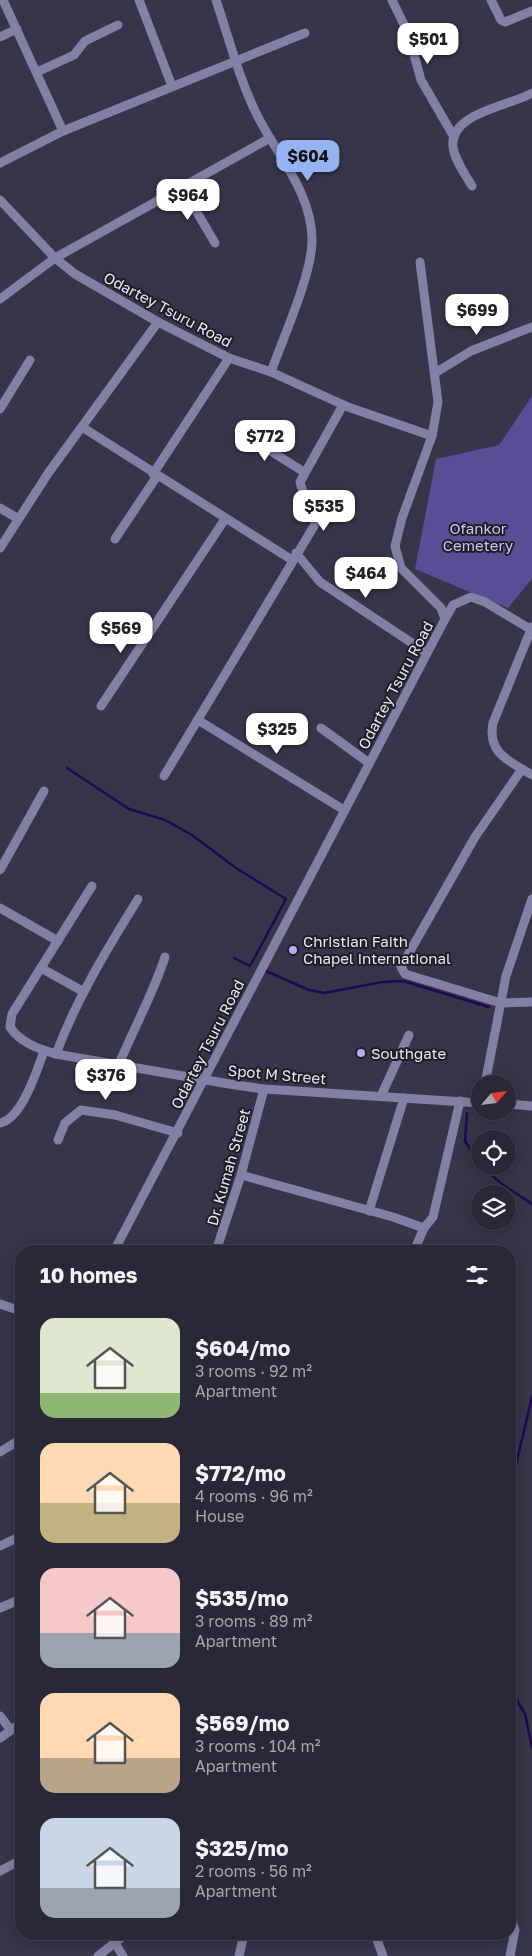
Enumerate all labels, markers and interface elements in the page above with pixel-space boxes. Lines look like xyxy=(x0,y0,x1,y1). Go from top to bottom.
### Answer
pin: $501 xyxy=(398,22,458,65)
text: $501 xyxy=(408,29,448,49)
pin: $604 xyxy=(278,140,338,182)
text: $604 xyxy=(287,146,329,166)
pin: $964 xyxy=(158,178,218,221)
text: $964 xyxy=(167,185,209,205)
street label: Odartey Tsuru Road xyxy=(101,268,235,350)
pin: $699 xyxy=(447,294,507,336)
text: $699 xyxy=(456,300,498,320)
pin: $772 xyxy=(235,420,295,462)
text: $772 xyxy=(246,426,284,446)
pin: $535 xyxy=(294,490,354,532)
text: $535 xyxy=(304,496,344,516)
park label: Ofankor Cemetery xyxy=(443,519,514,554)
pin: $464 xyxy=(336,556,396,599)
text: $464 xyxy=(346,563,386,583)
pin: $569 xyxy=(91,612,151,654)
text: $569 xyxy=(101,618,141,638)
street label: Odartey Tsuru Road xyxy=(354,618,436,752)
pin: $325 xyxy=(247,712,307,755)
text: $325 xyxy=(257,719,297,739)
place label: Christian Faith Chapel International xyxy=(303,932,451,967)
marker: Christian Faith Chapel International xyxy=(287,944,299,956)
street label: Odartey Tsuru Road xyxy=(167,976,247,1112)
place label: Southgate xyxy=(371,1044,446,1062)
marker: Southgate xyxy=(355,1047,367,1059)
pin: $376 xyxy=(76,1058,136,1101)
street label: Spot M Street xyxy=(227,1061,327,1087)
text: $376 xyxy=(86,1065,126,1085)
north arrow xyxy=(471,1075,516,1120)
map controls xyxy=(471,1075,516,1230)
street label: Dr. Kumah Street xyxy=(203,1106,253,1228)
button: locate xyxy=(471,1130,516,1175)
button: layers xyxy=(471,1185,516,1230)
icon: filters xyxy=(463,1261,491,1289)
text: 10 homes xyxy=(40,1262,138,1288)
text: $604/mo xyxy=(195,1335,290,1361)
icon: home xyxy=(80,1338,140,1398)
text: 3 rooms · 92 m² xyxy=(195,1361,312,1381)
text: Apartment xyxy=(195,1381,277,1401)
text: $772/mo xyxy=(195,1460,286,1486)
icon: home xyxy=(80,1463,140,1523)
text: 4 rooms · 96 m² xyxy=(195,1486,313,1506)
text: House xyxy=(195,1506,244,1526)
text: $535/mo xyxy=(195,1585,289,1611)
icon: home xyxy=(80,1588,140,1648)
text: 3 rooms · 89 m² xyxy=(195,1611,312,1631)
text: Apartment xyxy=(195,1631,277,1651)
text: $569/mo xyxy=(195,1710,290,1736)
icon: home xyxy=(80,1713,140,1773)
text: 3 rooms · 104 m² xyxy=(195,1736,320,1756)
text: Apartment xyxy=(195,1756,277,1776)
text: $325/mo xyxy=(195,1835,289,1861)
icon: home xyxy=(80,1838,140,1898)
text: 2 rooms · 56 m² xyxy=(195,1861,312,1881)
text: Apartment xyxy=(195,1881,277,1901)

